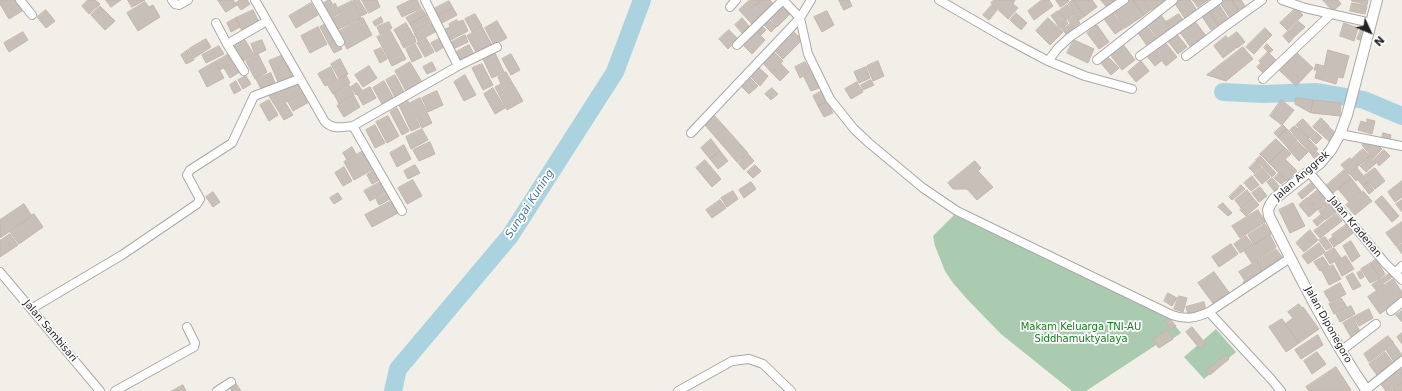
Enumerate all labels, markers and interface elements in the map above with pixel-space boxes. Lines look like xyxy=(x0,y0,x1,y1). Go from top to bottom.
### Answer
north arrow xyxy=(1350,12,1390,52)
text: N xyxy=(1371,33,1387,49)
street label: Jalan Anggrek xyxy=(1272,149,1332,203)
water label: Sungai Kuning xyxy=(503,167,557,241)
street label: Jalan Kradenan xyxy=(1326,194,1384,260)
street label: Jalan Diponegoro xyxy=(1302,285,1354,365)
street label: Jalan Sambisari xyxy=(21,298,79,364)
park label: Makam Keluarga TNI-AU Siddhamuktyalaya xyxy=(1021,321,1141,344)

